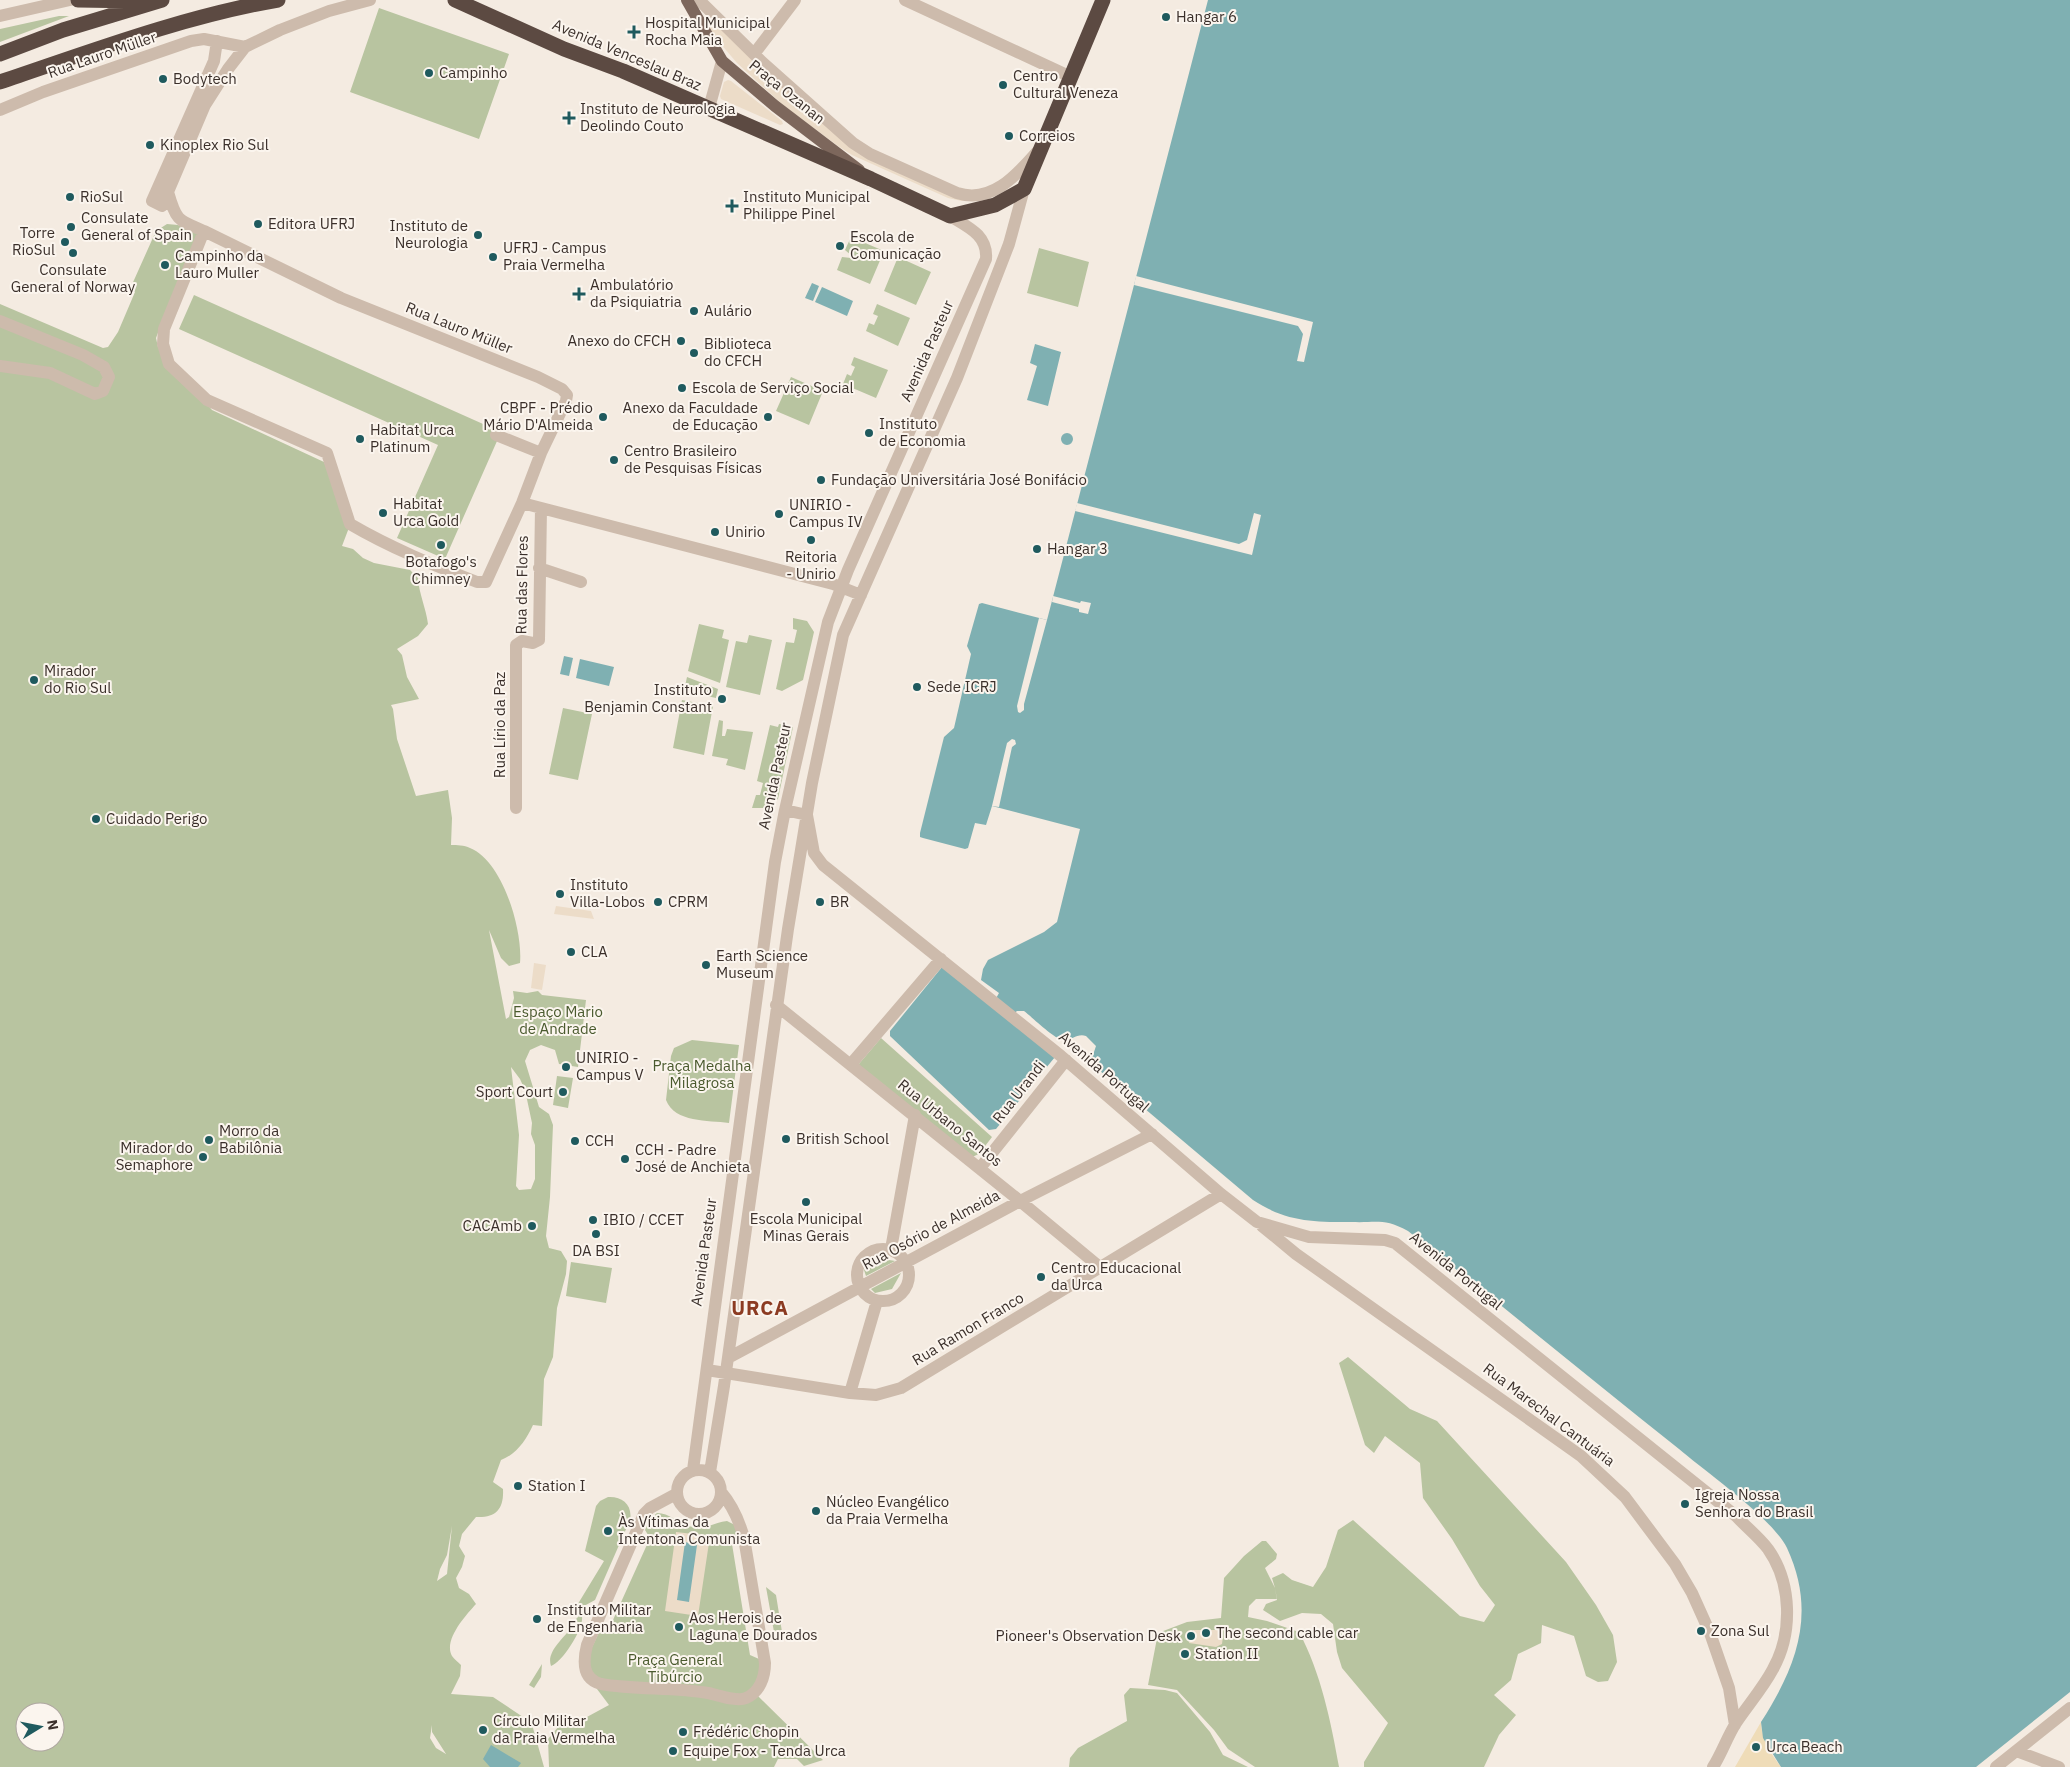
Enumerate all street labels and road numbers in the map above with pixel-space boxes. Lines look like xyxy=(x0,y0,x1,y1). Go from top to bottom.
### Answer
street label: Avenida Venceslau Braz xyxy=(550,15,705,95)
street label: Rua Lauro Müller xyxy=(45,27,159,82)
street label: Praça Ozanan xyxy=(746,55,829,128)
street label: Rua Lauro Müller xyxy=(403,297,516,358)
street label: Avenida Pasteur xyxy=(896,297,958,404)
street label: Rua das Flores xyxy=(511,535,532,635)
street label: Rua Lírio da Paz xyxy=(490,672,509,778)
street label: Avenida Pasteur xyxy=(754,720,795,831)
street label: Avenida Portugal xyxy=(1055,1027,1154,1116)
street label: Rua Urandi xyxy=(988,1057,1049,1127)
street label: Rua Urbano Santos xyxy=(894,1075,1006,1170)
street label: Rua Osório de Almeida xyxy=(859,1185,1003,1274)
street label: Avenida Pasteur xyxy=(687,1196,721,1307)
street label: Avenida Portugal xyxy=(1406,1227,1507,1314)
street label: Rua Ramon Franco xyxy=(909,1288,1027,1369)
street label: Rua Marechal Cantuária xyxy=(1480,1359,1619,1470)

